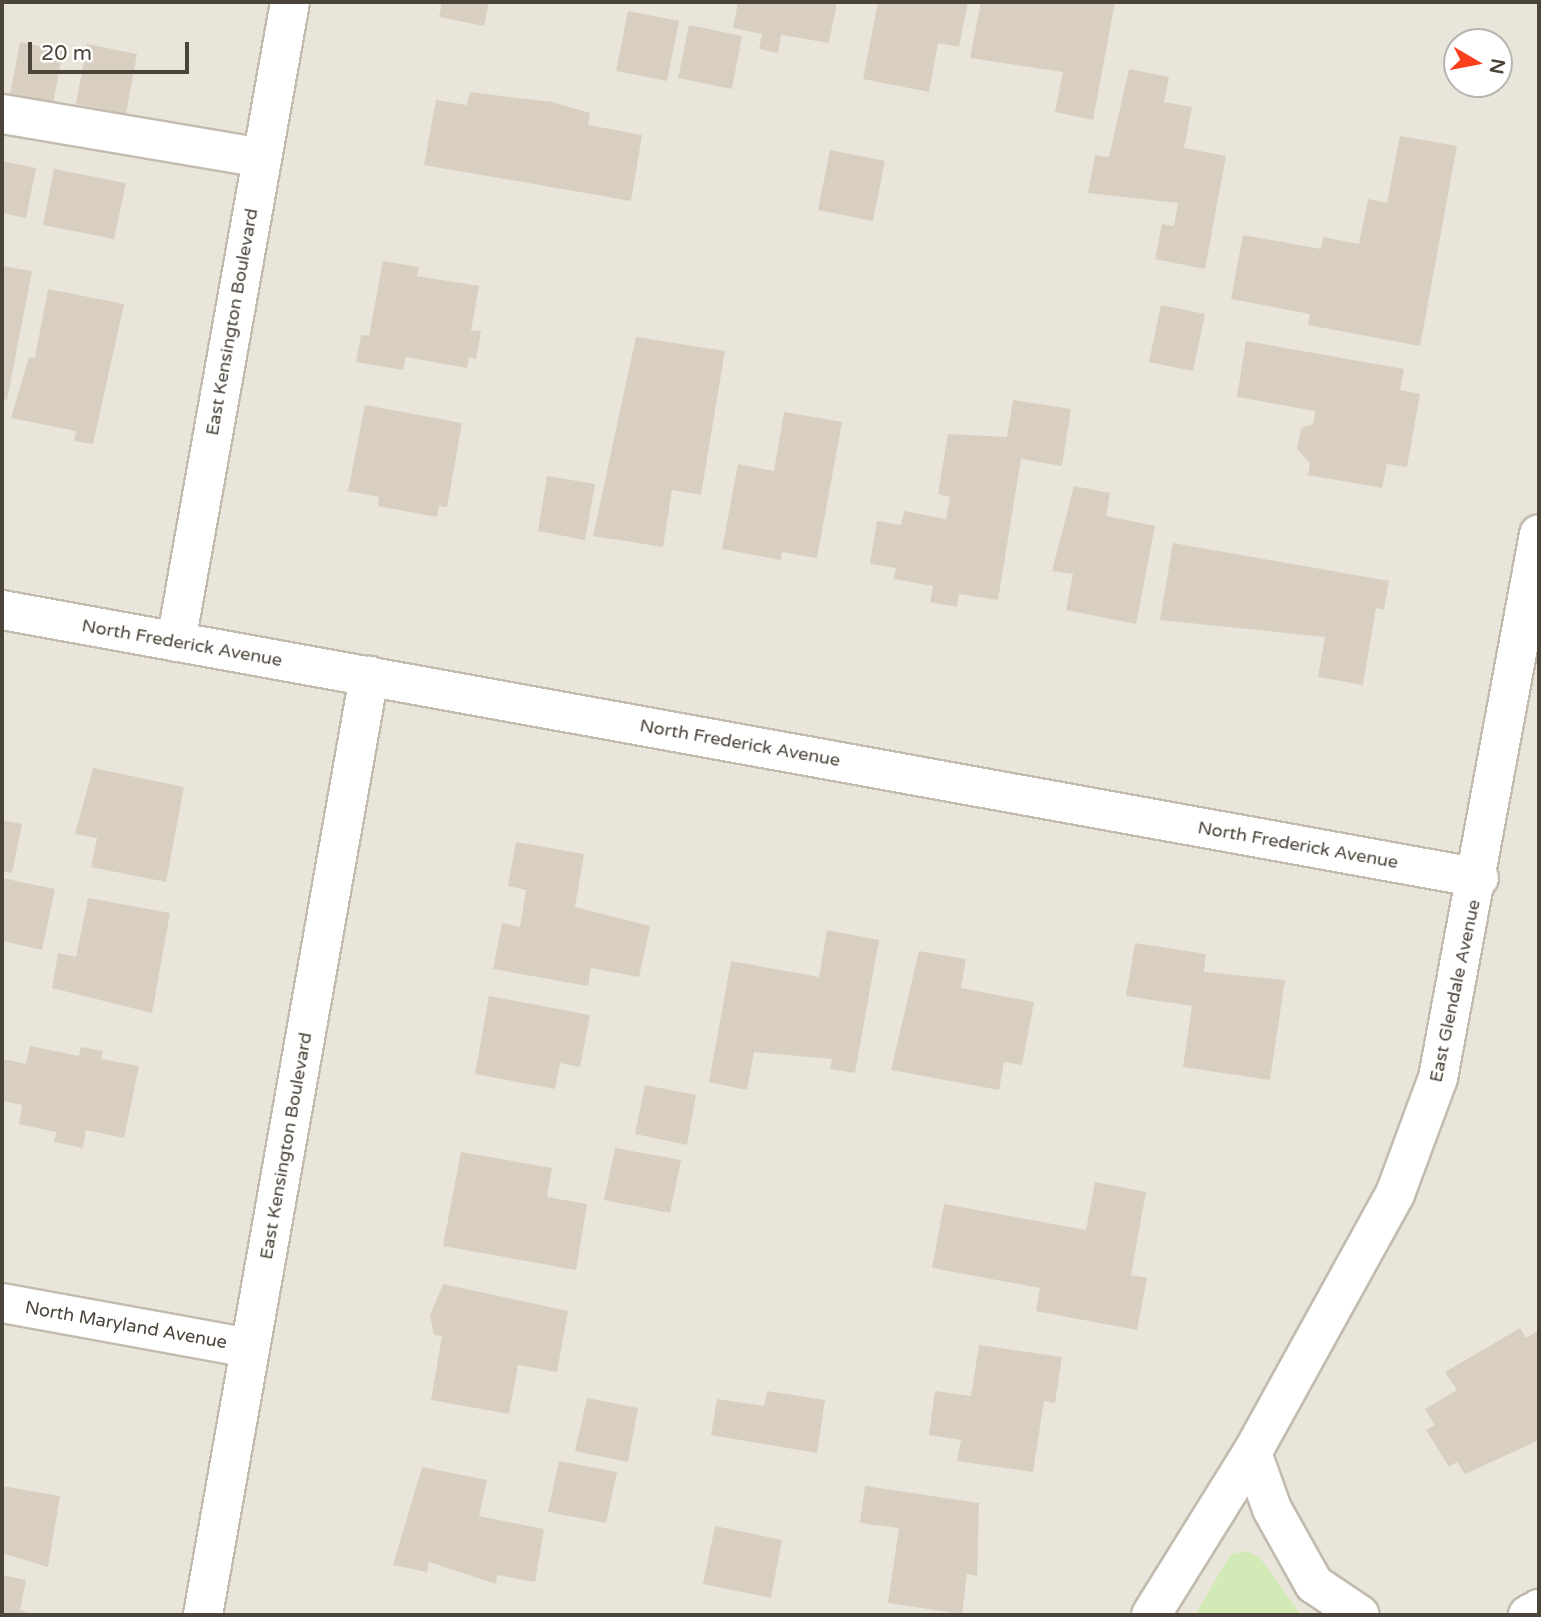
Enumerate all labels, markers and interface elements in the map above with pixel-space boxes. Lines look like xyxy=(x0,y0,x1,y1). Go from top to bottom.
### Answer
scale bar xyxy=(32,28,192,72)
north arrow xyxy=(1443,28,1513,98)
text: 20 m xyxy=(41,41,92,66)
text: N xyxy=(1485,57,1509,76)
street label: East Kensington Boulevard xyxy=(201,207,263,437)
street label: North Frederick Avenue xyxy=(80,615,284,671)
street label: North Frederick Avenue xyxy=(638,715,842,771)
street label: North Frederick Avenue xyxy=(1196,817,1400,873)
street label: East Glendale Avenue xyxy=(1425,898,1485,1084)
street label: East Kensington Boulevard xyxy=(255,1031,317,1261)
street label: North Maryland Avenue xyxy=(23,1297,229,1353)

